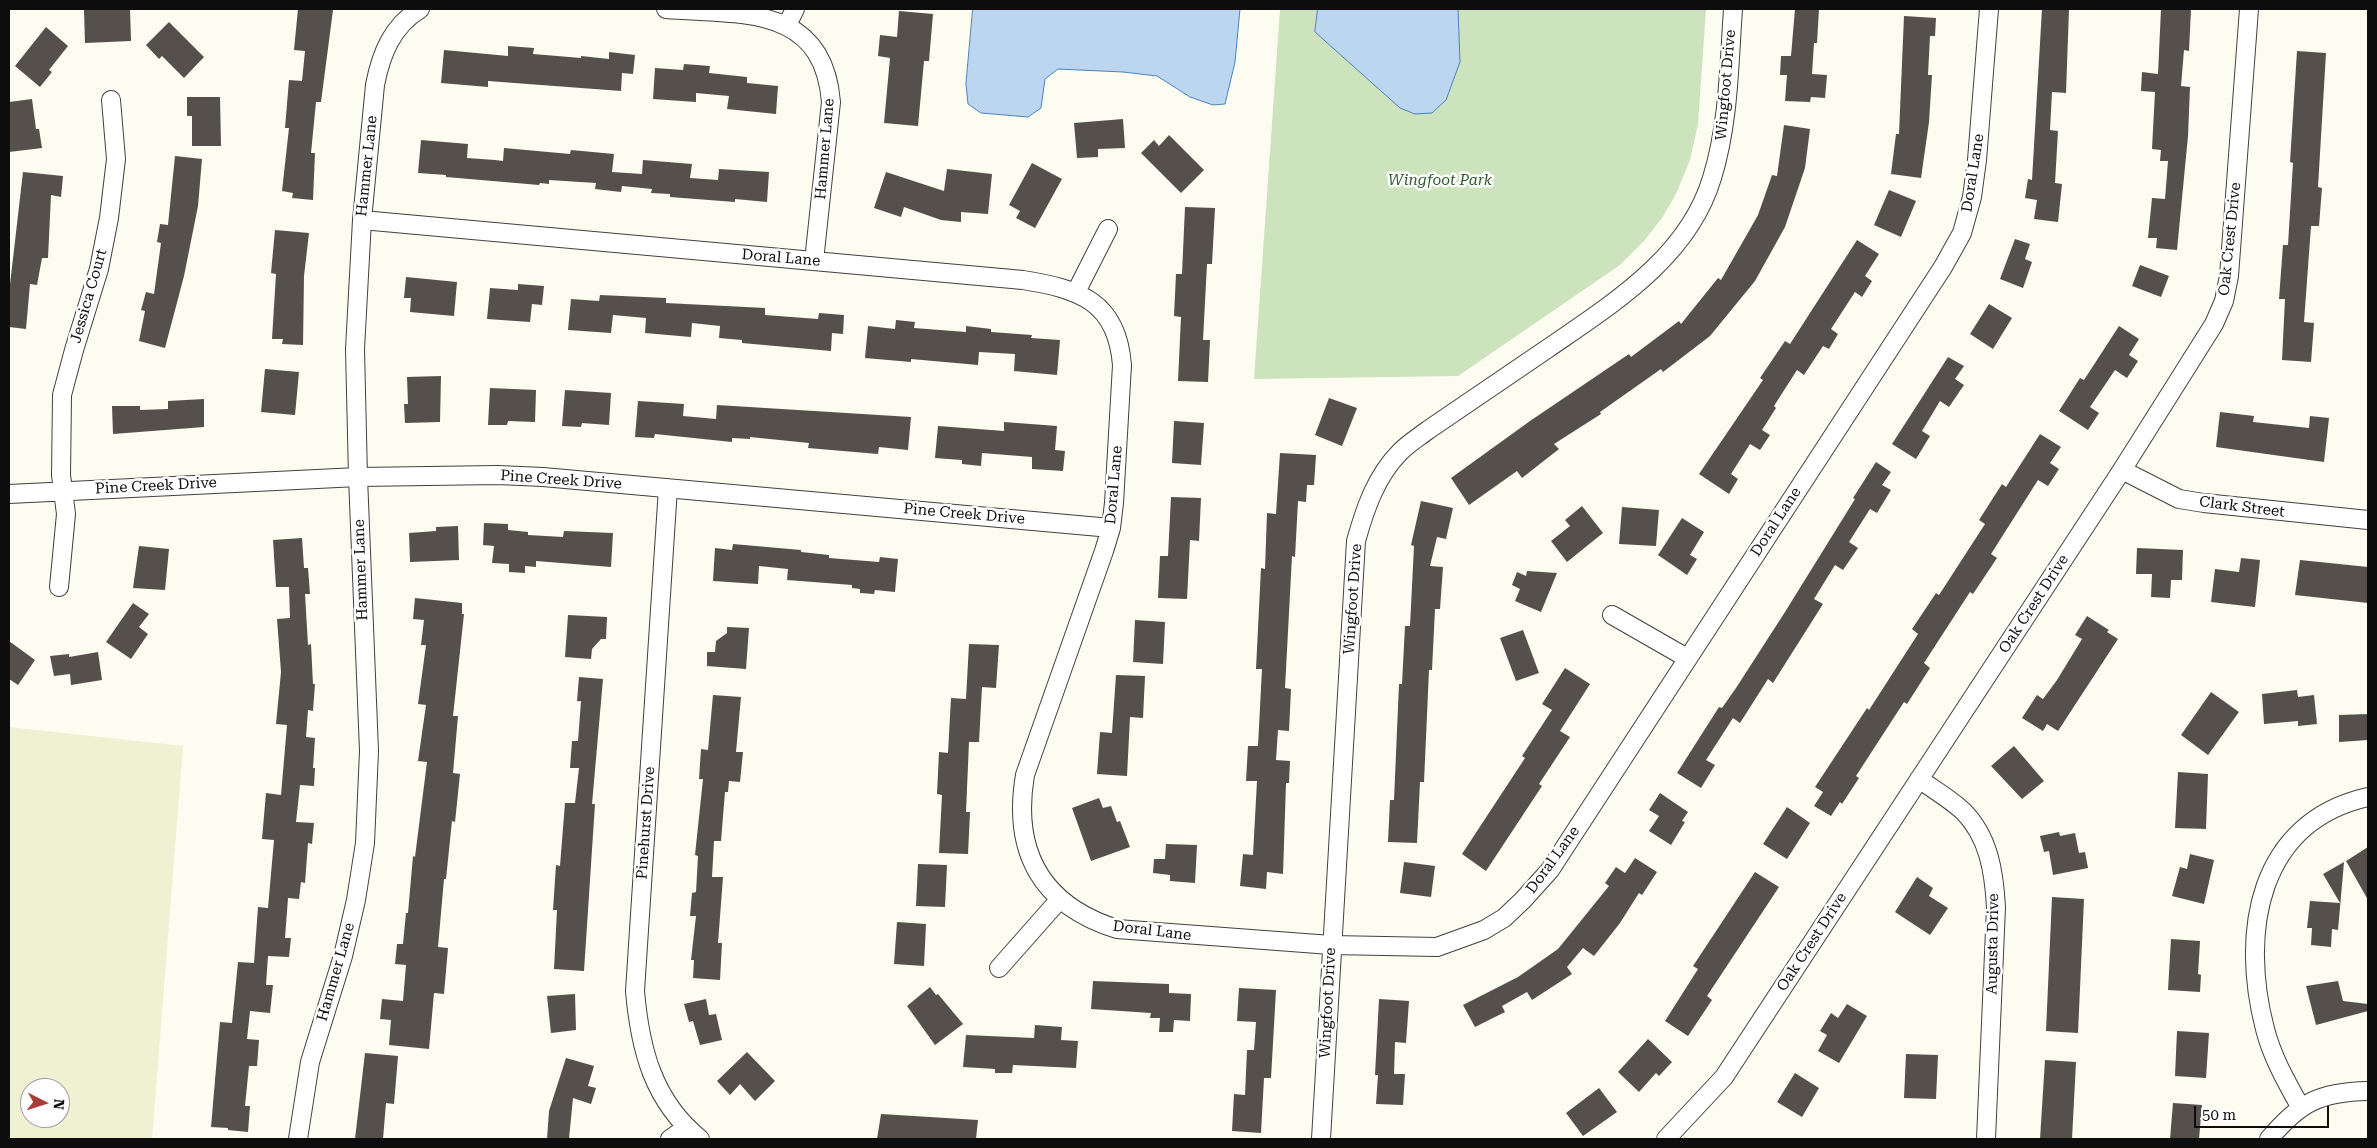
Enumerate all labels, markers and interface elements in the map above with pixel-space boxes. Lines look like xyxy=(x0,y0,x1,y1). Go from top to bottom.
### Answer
street label: Wingfoot Drive xyxy=(1712,29,1740,141)
street label: Hammer Lane xyxy=(812,98,838,200)
street label: Hammer Lane xyxy=(353,115,381,217)
street label: Doral Lane xyxy=(1958,133,1988,213)
park label: Wingfoot Park xyxy=(1388,172,1492,190)
street label: Oak Crest Drive xyxy=(2215,181,2245,297)
street label: Doral Lane xyxy=(741,246,821,270)
street label: Jessica Court xyxy=(67,247,111,345)
street label: Doral Lane xyxy=(1102,445,1126,525)
street label: Pine Creek Drive xyxy=(500,467,622,493)
street label: Pine Creek Drive xyxy=(95,474,217,498)
street label: Doral Lane xyxy=(1747,484,1805,560)
street label: Clark Street xyxy=(2198,493,2286,521)
street label: Pine Creek Drive xyxy=(903,500,1025,528)
street label: Hammer Lane xyxy=(350,519,372,621)
street label: Wingfoot Drive xyxy=(1340,543,1366,655)
street label: Oak Crest Drive xyxy=(1995,551,2073,657)
street label: Pinehurst Drive xyxy=(633,766,659,880)
street label: Doral Lane xyxy=(1523,823,1583,897)
street label: Oak Crest Drive xyxy=(1773,889,1851,995)
street label: Augusta Drive xyxy=(1983,893,2003,995)
street label: Doral Lane xyxy=(1112,917,1192,945)
street label: Hammer Lane xyxy=(313,921,359,1023)
street label: Wingfoot Drive xyxy=(1316,947,1340,1059)
north arrow xyxy=(20,1078,70,1128)
scale bar xyxy=(2197,1096,2332,1128)
text: N xyxy=(51,1098,67,1110)
text: 50 m xyxy=(2202,1106,2236,1124)

